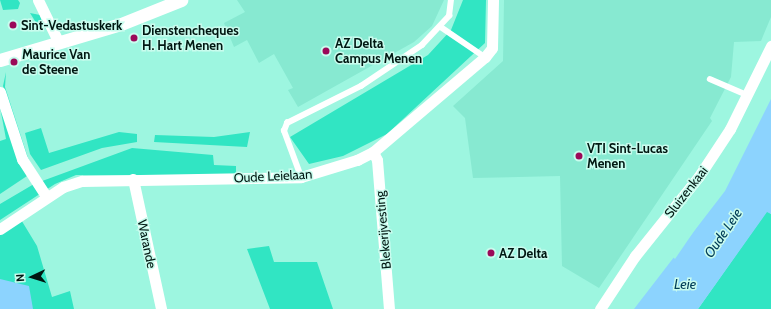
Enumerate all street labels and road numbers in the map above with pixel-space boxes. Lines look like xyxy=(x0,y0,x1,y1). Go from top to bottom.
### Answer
street label: Sluizenkaai xyxy=(661,163,711,221)
street label: Oude Leielaan xyxy=(233,166,313,186)
street label: Blekerijvesting xyxy=(372,190,394,270)
street label: Warande xyxy=(134,218,160,270)

